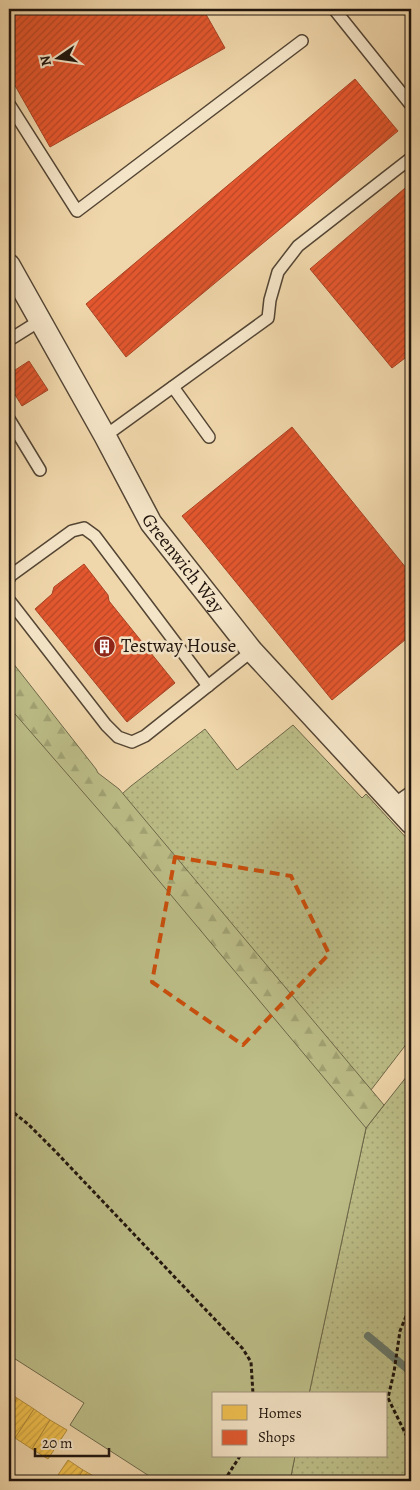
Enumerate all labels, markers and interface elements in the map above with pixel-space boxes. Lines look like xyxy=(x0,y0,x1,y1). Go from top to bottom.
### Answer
north arrow xyxy=(32,32,82,82)
text: N xyxy=(35,54,56,68)
street label: Greenwich Way xyxy=(135,509,231,619)
place label: Testway House xyxy=(121,633,236,659)
building icon: Testway House xyxy=(93,634,117,658)
legend xyxy=(212,1392,388,1458)
text: Homes xyxy=(258,1403,302,1423)
scale bar xyxy=(35,1425,109,1457)
text: Shops xyxy=(258,1427,295,1447)
text: 20 m xyxy=(42,1433,73,1453)

